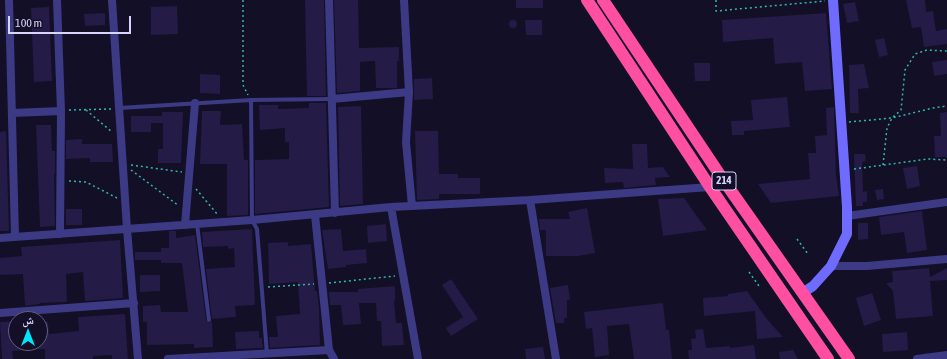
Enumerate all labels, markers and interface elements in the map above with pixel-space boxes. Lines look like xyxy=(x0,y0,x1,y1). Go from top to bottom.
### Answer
scale bar xyxy=(10,8,133,34)
text: 100 m xyxy=(15,16,42,30)
road number: 214 xyxy=(712,172,736,190)
north arrow xyxy=(8,311,48,351)
text: ش xyxy=(22,314,34,326)

